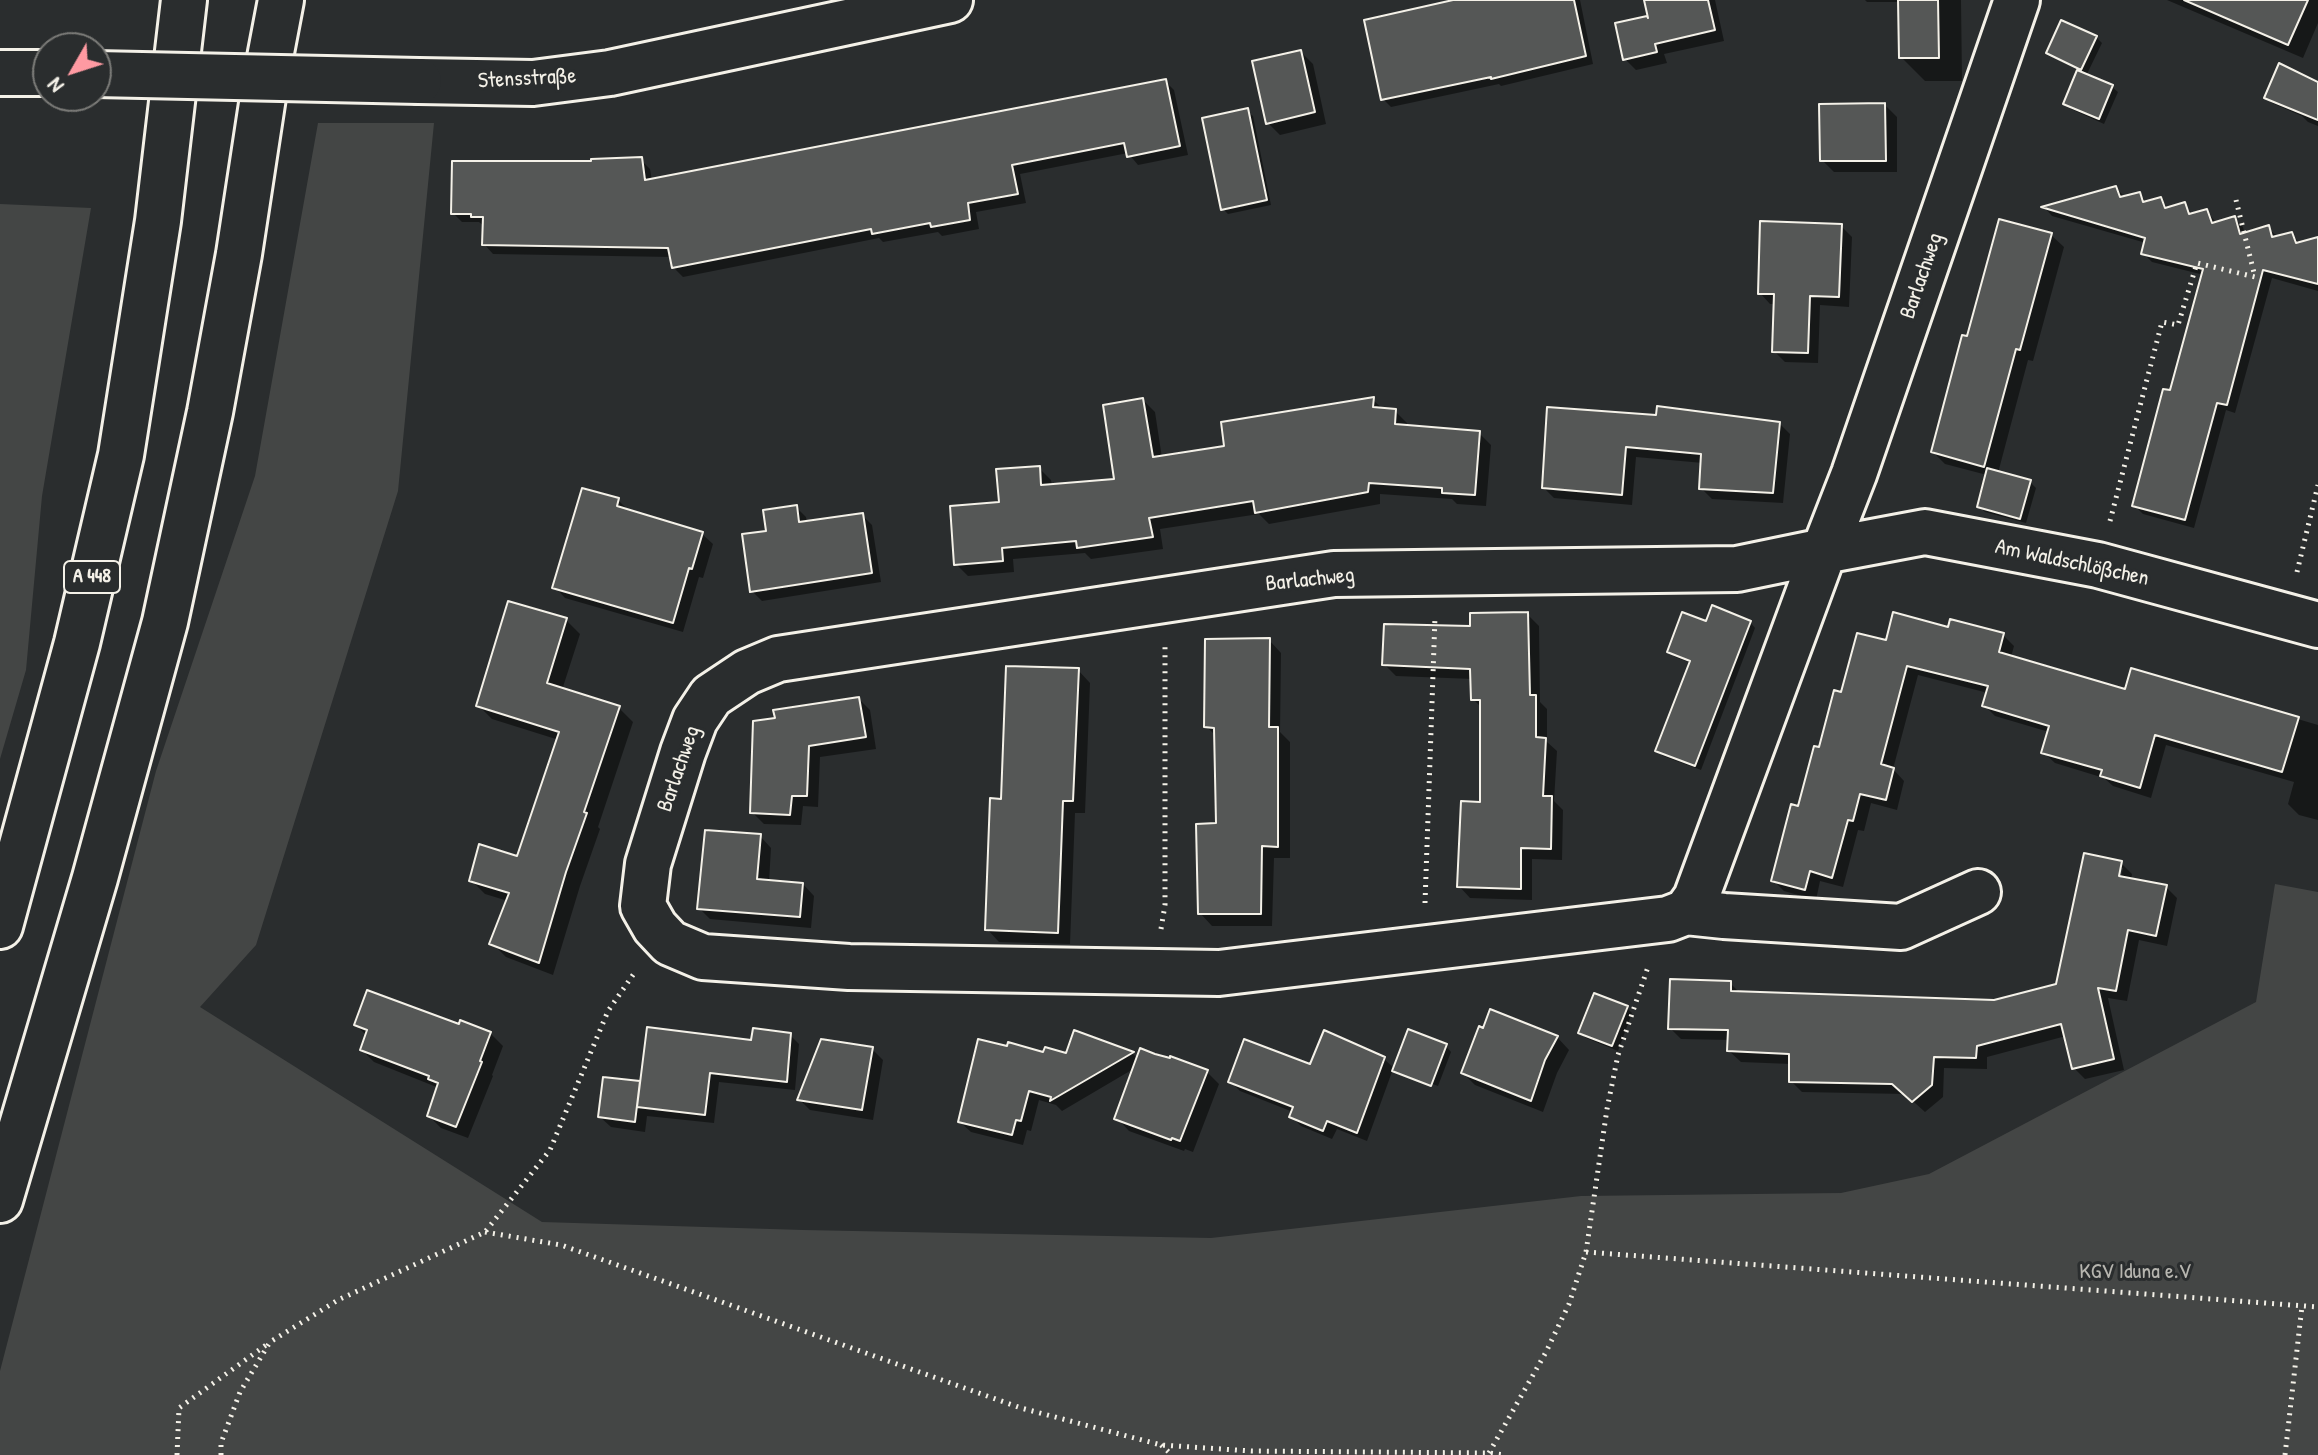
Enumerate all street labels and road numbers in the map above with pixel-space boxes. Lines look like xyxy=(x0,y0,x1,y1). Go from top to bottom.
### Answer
street label: Stensstraße xyxy=(477,63,577,95)
street label: Barlachweg xyxy=(1895,230,1949,322)
street label: Am Waldschlößchen xyxy=(1993,534,2151,592)
road number: A 448 xyxy=(64,561,120,593)
street label: Barlachweg xyxy=(1264,562,1356,598)
street label: Barlachweg xyxy=(652,723,706,815)

